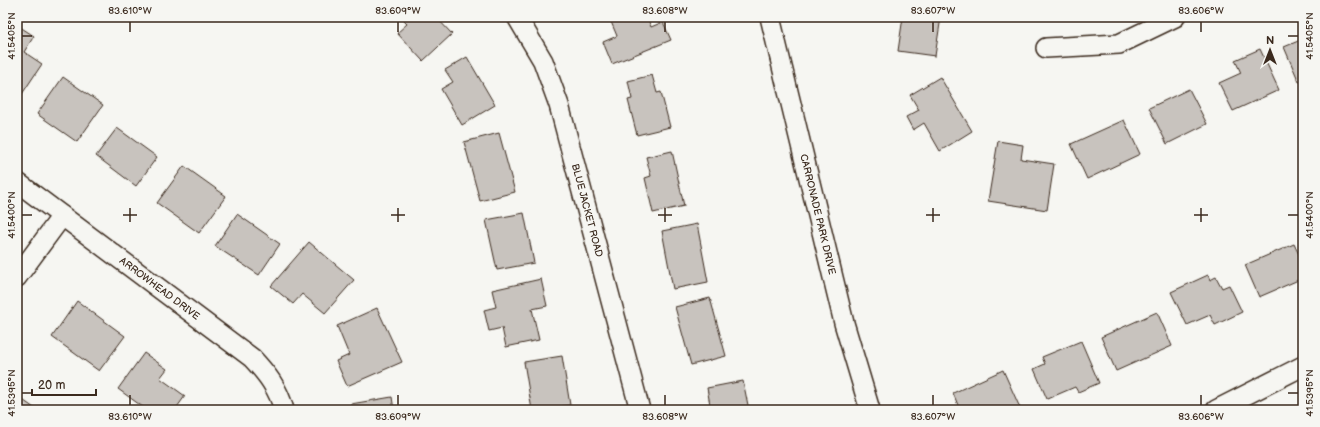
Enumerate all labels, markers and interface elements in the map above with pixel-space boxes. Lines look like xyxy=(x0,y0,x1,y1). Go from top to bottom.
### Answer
text: 83.610°W xyxy=(108,5,152,17)
text: 83.609°W xyxy=(375,5,421,17)
text: 83.608°W xyxy=(642,5,688,17)
text: 83.607°W xyxy=(911,5,955,17)
text: 83.606°W xyxy=(1178,5,1224,17)
text: 41.5405°N xyxy=(6,12,18,60)
text: 41.5405°N xyxy=(1304,12,1316,60)
north arrow xyxy=(1250,30,1290,70)
text: N xyxy=(1266,34,1274,47)
street label: CARRONADE PARK DRIVE xyxy=(797,153,838,276)
street label: BLUE JACKET ROAD xyxy=(569,162,605,258)
text: 41.5400°N xyxy=(6,191,18,239)
text: 41.5400°N xyxy=(1304,191,1316,239)
street label: ARROWHEAD DRIVE xyxy=(117,255,202,323)
text: 41.5395°N xyxy=(6,369,18,417)
text: 41.5395°N xyxy=(1304,369,1316,417)
scale bar xyxy=(32,371,96,397)
text: 20 m xyxy=(38,378,65,393)
text: 83.610°W xyxy=(108,411,152,423)
text: 83.609°W xyxy=(375,411,421,423)
text: 83.608°W xyxy=(642,411,688,423)
text: 83.607°W xyxy=(911,411,955,423)
text: 83.606°W xyxy=(1178,411,1224,423)

